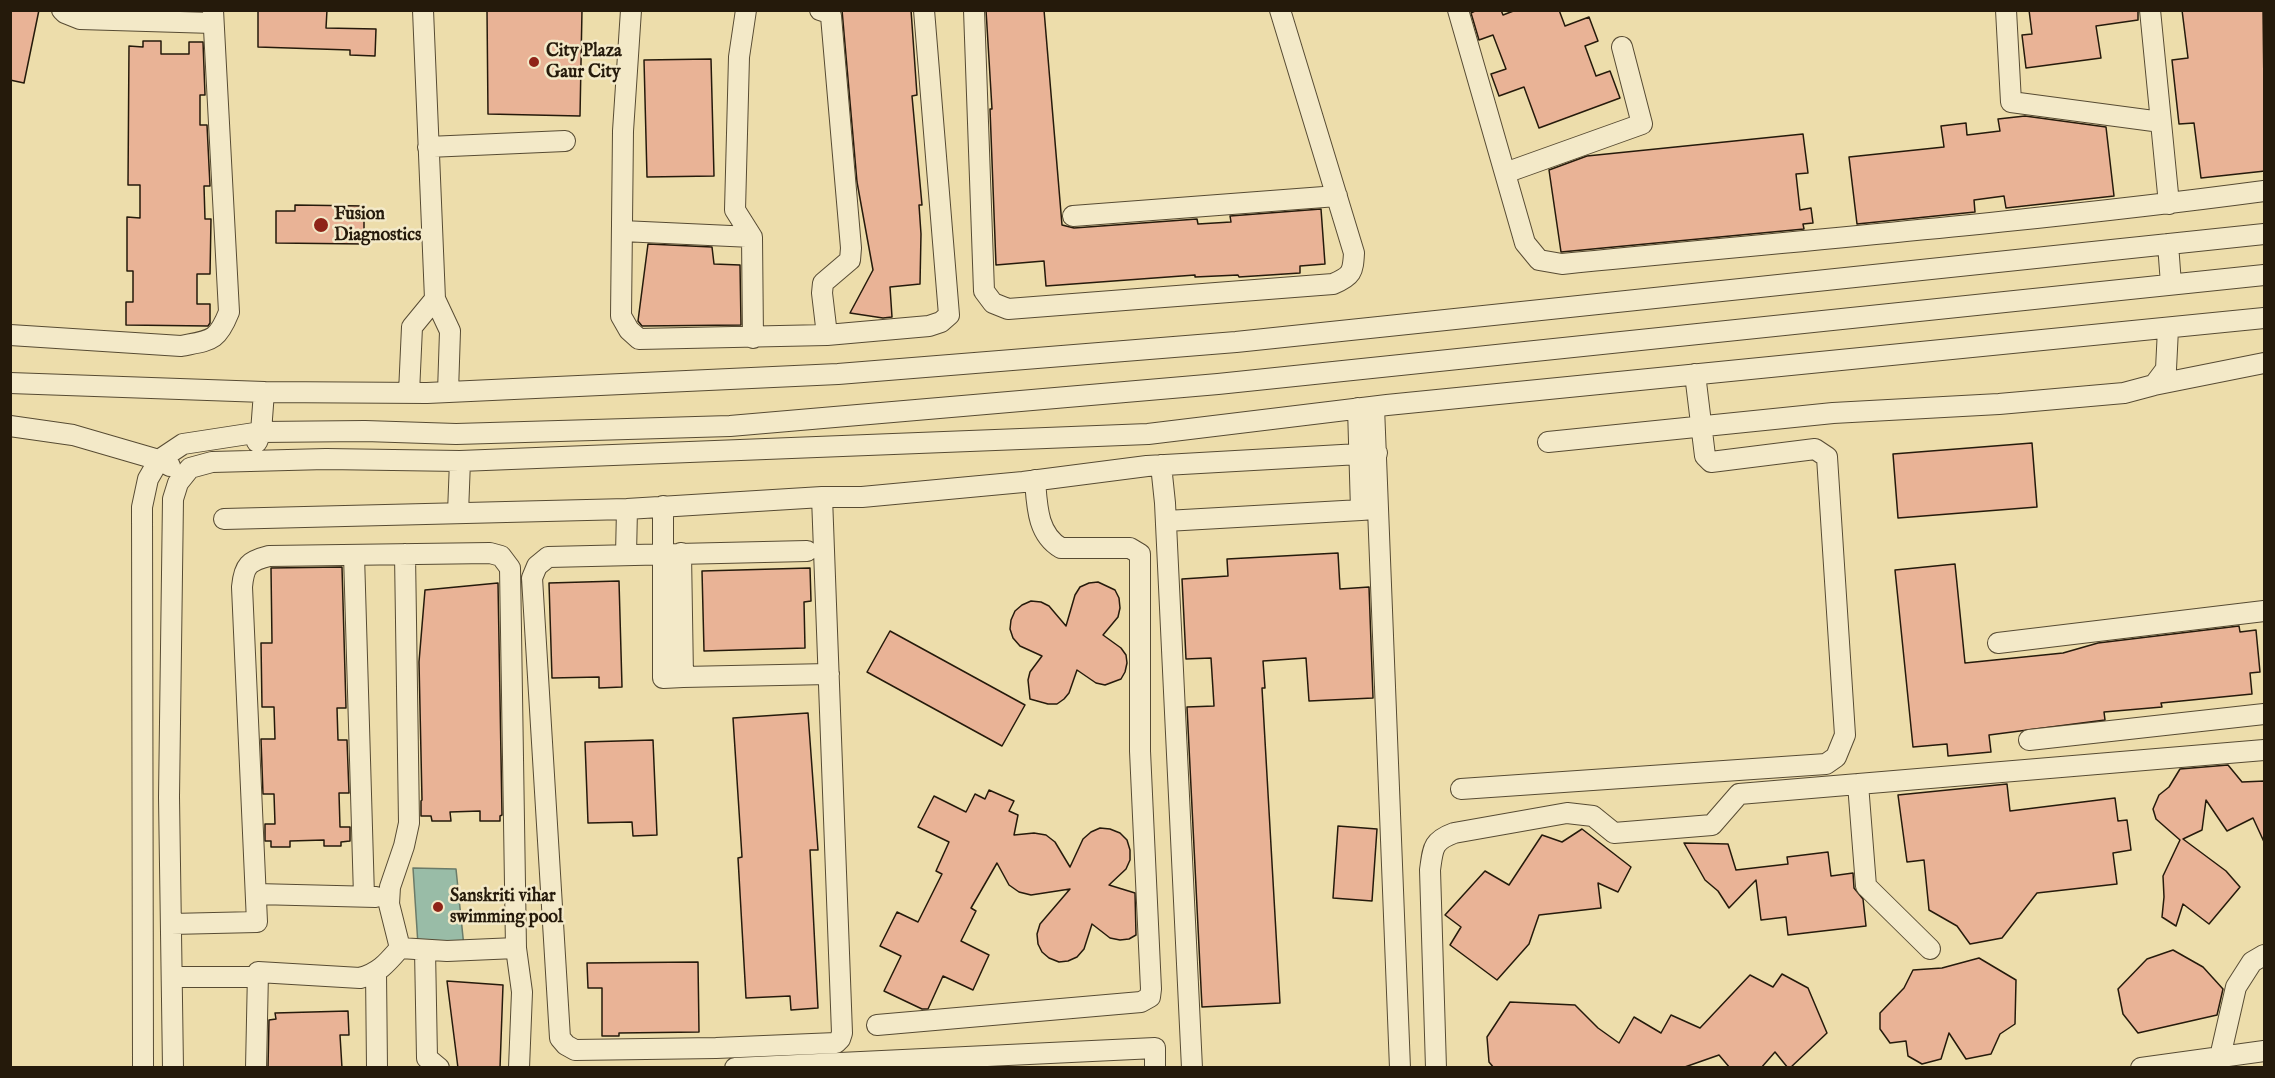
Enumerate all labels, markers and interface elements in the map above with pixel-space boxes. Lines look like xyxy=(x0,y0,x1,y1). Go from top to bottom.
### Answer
place label: City Plaza Gaur City xyxy=(546,41,622,84)
marker: City Plaza Gaur City xyxy=(527,55,541,69)
place label: Fusion Diagnostics xyxy=(334,204,421,246)
marker: Fusion Diagnostics xyxy=(312,216,330,234)
place label: Sanskriti vihar swimming pool xyxy=(450,886,563,928)
marker: Sanskriti vihar swimming pool xyxy=(431,900,445,914)

